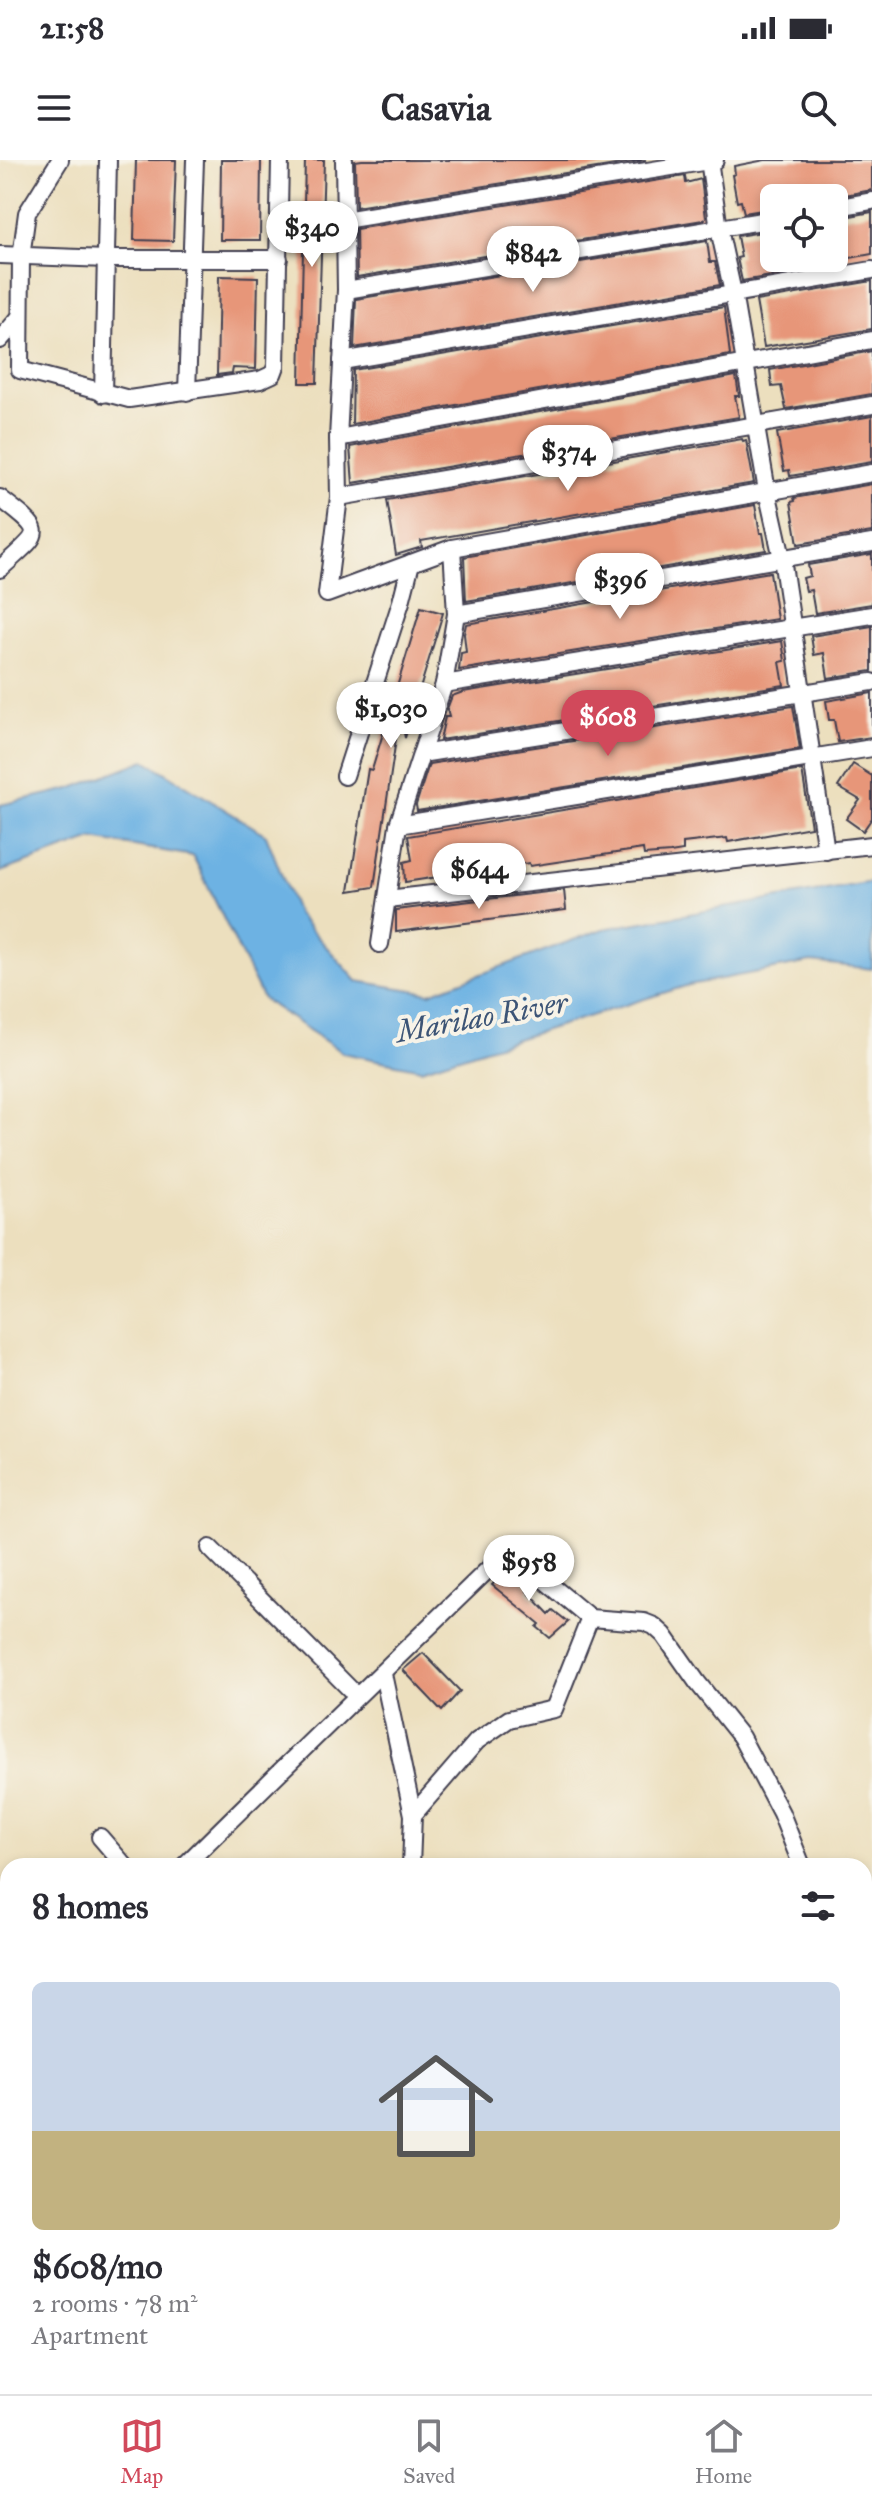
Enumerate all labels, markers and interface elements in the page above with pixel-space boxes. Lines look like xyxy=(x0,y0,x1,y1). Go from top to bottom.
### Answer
text: 21:58 xyxy=(40,10,104,46)
icon: menu xyxy=(32,86,76,130)
text: Casavia xyxy=(381,86,491,130)
icon: search xyxy=(796,86,840,130)
map controls xyxy=(760,184,848,272)
button: locate xyxy=(760,184,848,272)
pin: $340 xyxy=(265,201,359,269)
text: $340 xyxy=(284,211,340,243)
pin: $842 xyxy=(486,226,580,294)
text: $842 xyxy=(505,236,561,268)
pin: $374 xyxy=(521,425,615,493)
text: $374 xyxy=(541,435,595,467)
pin: $396 xyxy=(573,553,667,621)
text: $396 xyxy=(593,563,647,595)
pin: $1,030 xyxy=(326,682,456,750)
pin: $608 xyxy=(561,690,655,758)
text: $1,030 xyxy=(354,692,428,724)
text: $608 xyxy=(579,700,637,732)
pin: $644 xyxy=(432,843,526,911)
text: $644 xyxy=(450,853,508,885)
water label: Marilao River xyxy=(391,984,572,1050)
pin: $958 xyxy=(482,1535,576,1603)
text: $958 xyxy=(501,1545,557,1577)
icon: filters xyxy=(796,1884,840,1928)
text: 8 homes xyxy=(32,1886,148,1927)
icon: home xyxy=(364,2034,508,2178)
text: $608/mo xyxy=(32,2246,163,2287)
text: 2 rooms · 78 m² xyxy=(32,2287,197,2319)
text: Apartment xyxy=(32,2319,148,2351)
tab: Map xyxy=(120,2414,164,2489)
tab: Saved xyxy=(403,2414,455,2489)
tab: Home xyxy=(695,2414,752,2489)

